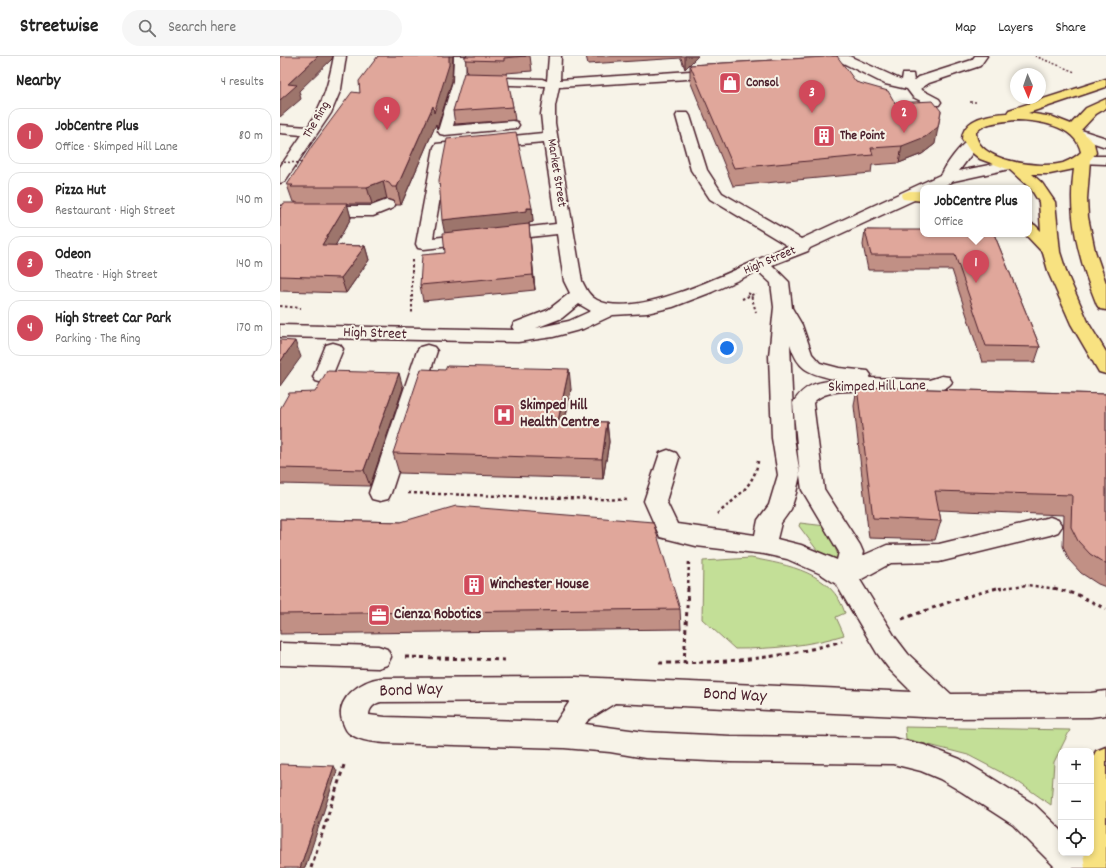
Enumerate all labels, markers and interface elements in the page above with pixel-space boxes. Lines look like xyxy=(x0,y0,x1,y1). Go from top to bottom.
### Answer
search box xyxy=(122,10,402,46)
text: Streetwise xyxy=(20,14,98,41)
icon: search xyxy=(136,17,158,39)
text: Search here xyxy=(168,17,236,39)
text: Map xyxy=(955,18,976,38)
text: Layers xyxy=(998,18,1033,38)
text: Share xyxy=(1055,18,1086,38)
north arrow xyxy=(1010,68,1046,104)
text: Nearby xyxy=(16,70,60,94)
shop icon: Consol xyxy=(717,70,743,96)
text: 4 results xyxy=(221,73,264,92)
place label: Consol xyxy=(746,74,779,93)
pin: 3 xyxy=(799,80,825,113)
pin: 4 xyxy=(374,97,400,130)
street label: The Ring xyxy=(299,98,335,142)
pin: 2 xyxy=(891,100,917,133)
text: JobCentre Plus xyxy=(55,116,139,138)
building icon: The Point xyxy=(811,123,837,149)
text: 1 xyxy=(29,127,31,146)
text: 80 m xyxy=(239,127,263,146)
place label: The Point xyxy=(840,127,885,146)
street label: Market Street xyxy=(541,137,571,209)
text: Office · Skimped Hill Lane xyxy=(55,138,178,157)
text: Pizza Hut xyxy=(55,180,106,202)
popup xyxy=(920,185,1032,237)
text: 2 xyxy=(27,191,33,210)
text: 140 m xyxy=(236,191,263,210)
text: JobCentre Plus xyxy=(934,191,1018,213)
text: Restaurant · High Street xyxy=(55,202,175,221)
text: Office xyxy=(934,213,963,232)
street label: High Street xyxy=(741,241,799,281)
text: Odeon xyxy=(55,244,91,266)
pin: 1 xyxy=(963,250,989,283)
text: 3 xyxy=(27,255,33,274)
text: 140 m xyxy=(236,255,263,274)
text: Theatre · High Street xyxy=(55,266,158,285)
text: High Street Car Park xyxy=(55,308,171,330)
text: 4 xyxy=(27,319,33,338)
text: 170 m xyxy=(236,319,263,338)
street label: High Street xyxy=(343,322,408,346)
text: Parking · The Ring xyxy=(55,330,140,349)
your location xyxy=(717,338,737,358)
street label: Skimped Hill Lane xyxy=(828,375,926,399)
place label: Skimped Hill Health Centre xyxy=(520,395,600,434)
hospital icon: Skimped Hill Health Centre xyxy=(491,402,517,428)
building icon: Winchester House xyxy=(461,572,487,598)
place label: Winchester House xyxy=(490,574,589,596)
office icon: Cienza Robotics xyxy=(366,602,392,628)
place label: Cienza Robotics xyxy=(394,604,482,626)
street label: Bond Way xyxy=(379,677,444,705)
street label: Bond Way xyxy=(703,682,768,710)
map controls xyxy=(1058,748,1094,856)
button: + xyxy=(1058,748,1094,784)
button: − xyxy=(1058,784,1094,820)
button: locate xyxy=(1058,820,1094,856)

